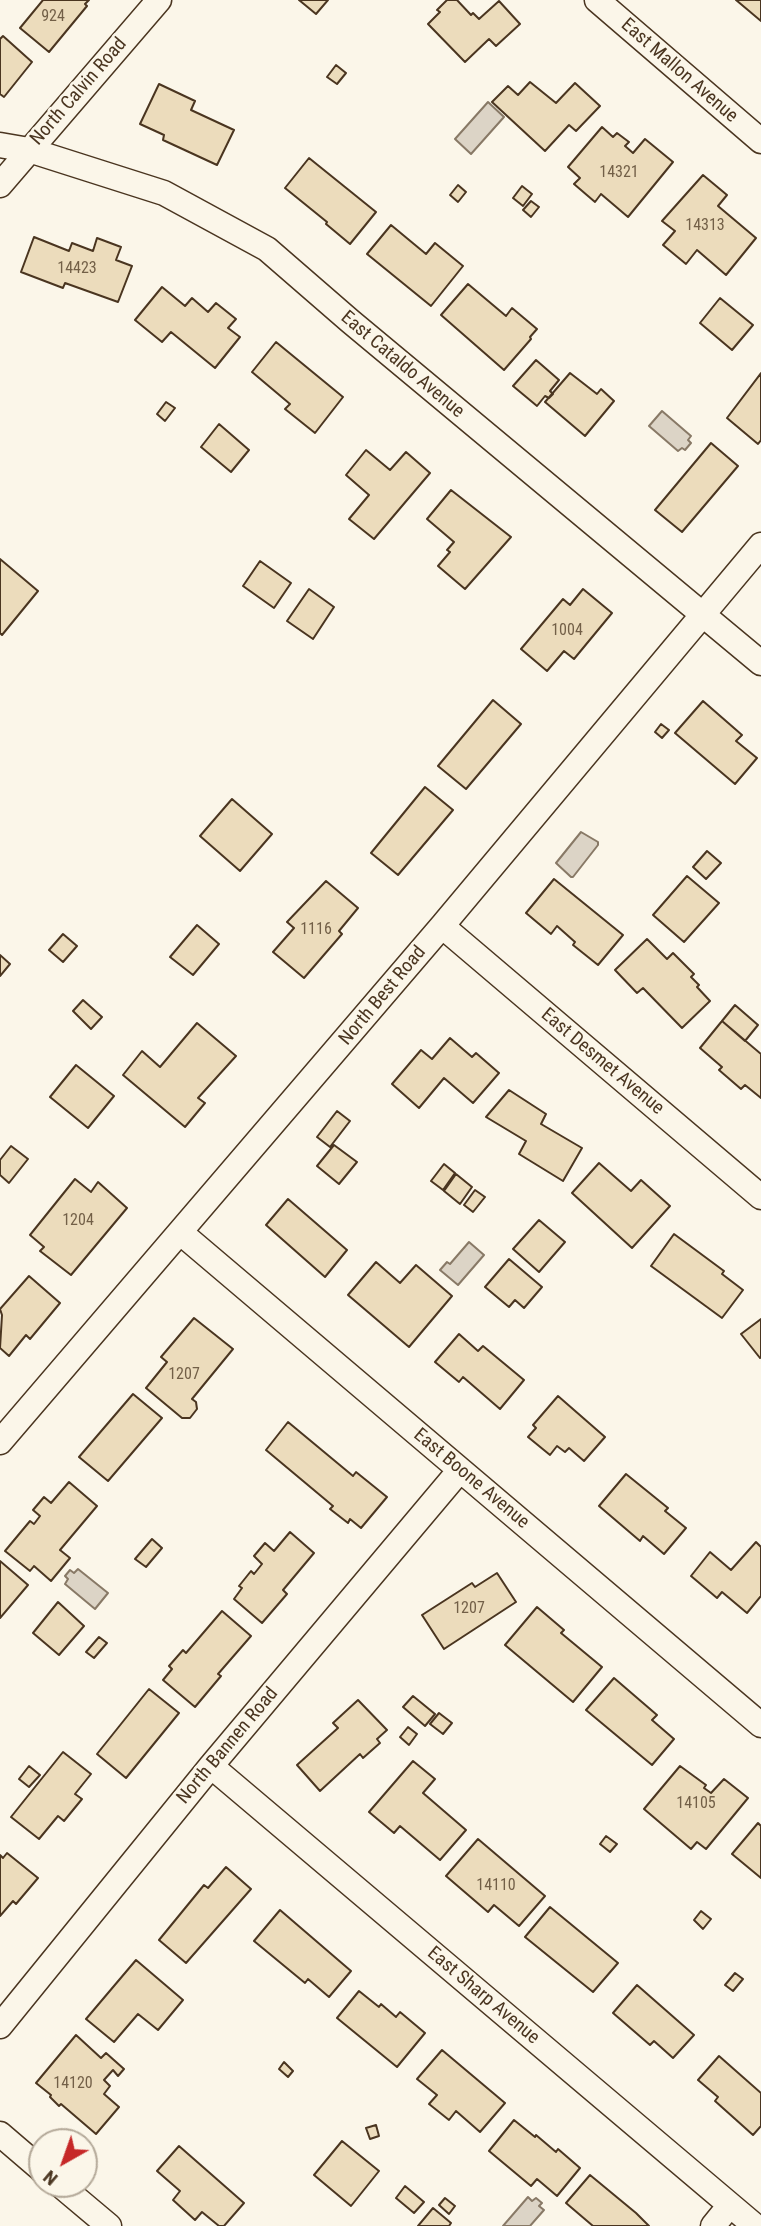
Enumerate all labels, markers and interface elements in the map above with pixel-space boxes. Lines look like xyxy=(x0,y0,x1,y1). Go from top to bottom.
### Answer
house number: 924 xyxy=(41,7,65,27)
street label: East Mallon Avenue xyxy=(616,14,742,128)
street label: North Calvin Road xyxy=(26,34,132,150)
house number: 14321 xyxy=(599,163,639,183)
house number: 14313 xyxy=(685,216,725,236)
house number: 14423 xyxy=(57,259,97,279)
street label: East Cataldo Avenue xyxy=(336,307,468,423)
house number: 1004 xyxy=(551,621,583,641)
house number: 1116 xyxy=(300,920,332,940)
street label: North Best Road xyxy=(335,942,431,1050)
street label: East Desmet Avenue xyxy=(536,1004,668,1120)
house number: 1204 xyxy=(62,1211,94,1231)
house number: 1207 xyxy=(168,1365,200,1385)
street label: East Boone Avenue xyxy=(409,1424,533,1534)
house number: 1207 xyxy=(453,1599,485,1619)
street label: North Bannen Road xyxy=(173,1683,283,1809)
house number: 14105 xyxy=(676,1794,716,1814)
house number: 14110 xyxy=(476,1876,516,1896)
street label: East Sharp Avenue xyxy=(422,1942,544,2050)
house number: 14120 xyxy=(53,2074,93,2094)
north arrow xyxy=(28,2128,98,2198)
text: N xyxy=(39,2165,62,2190)

